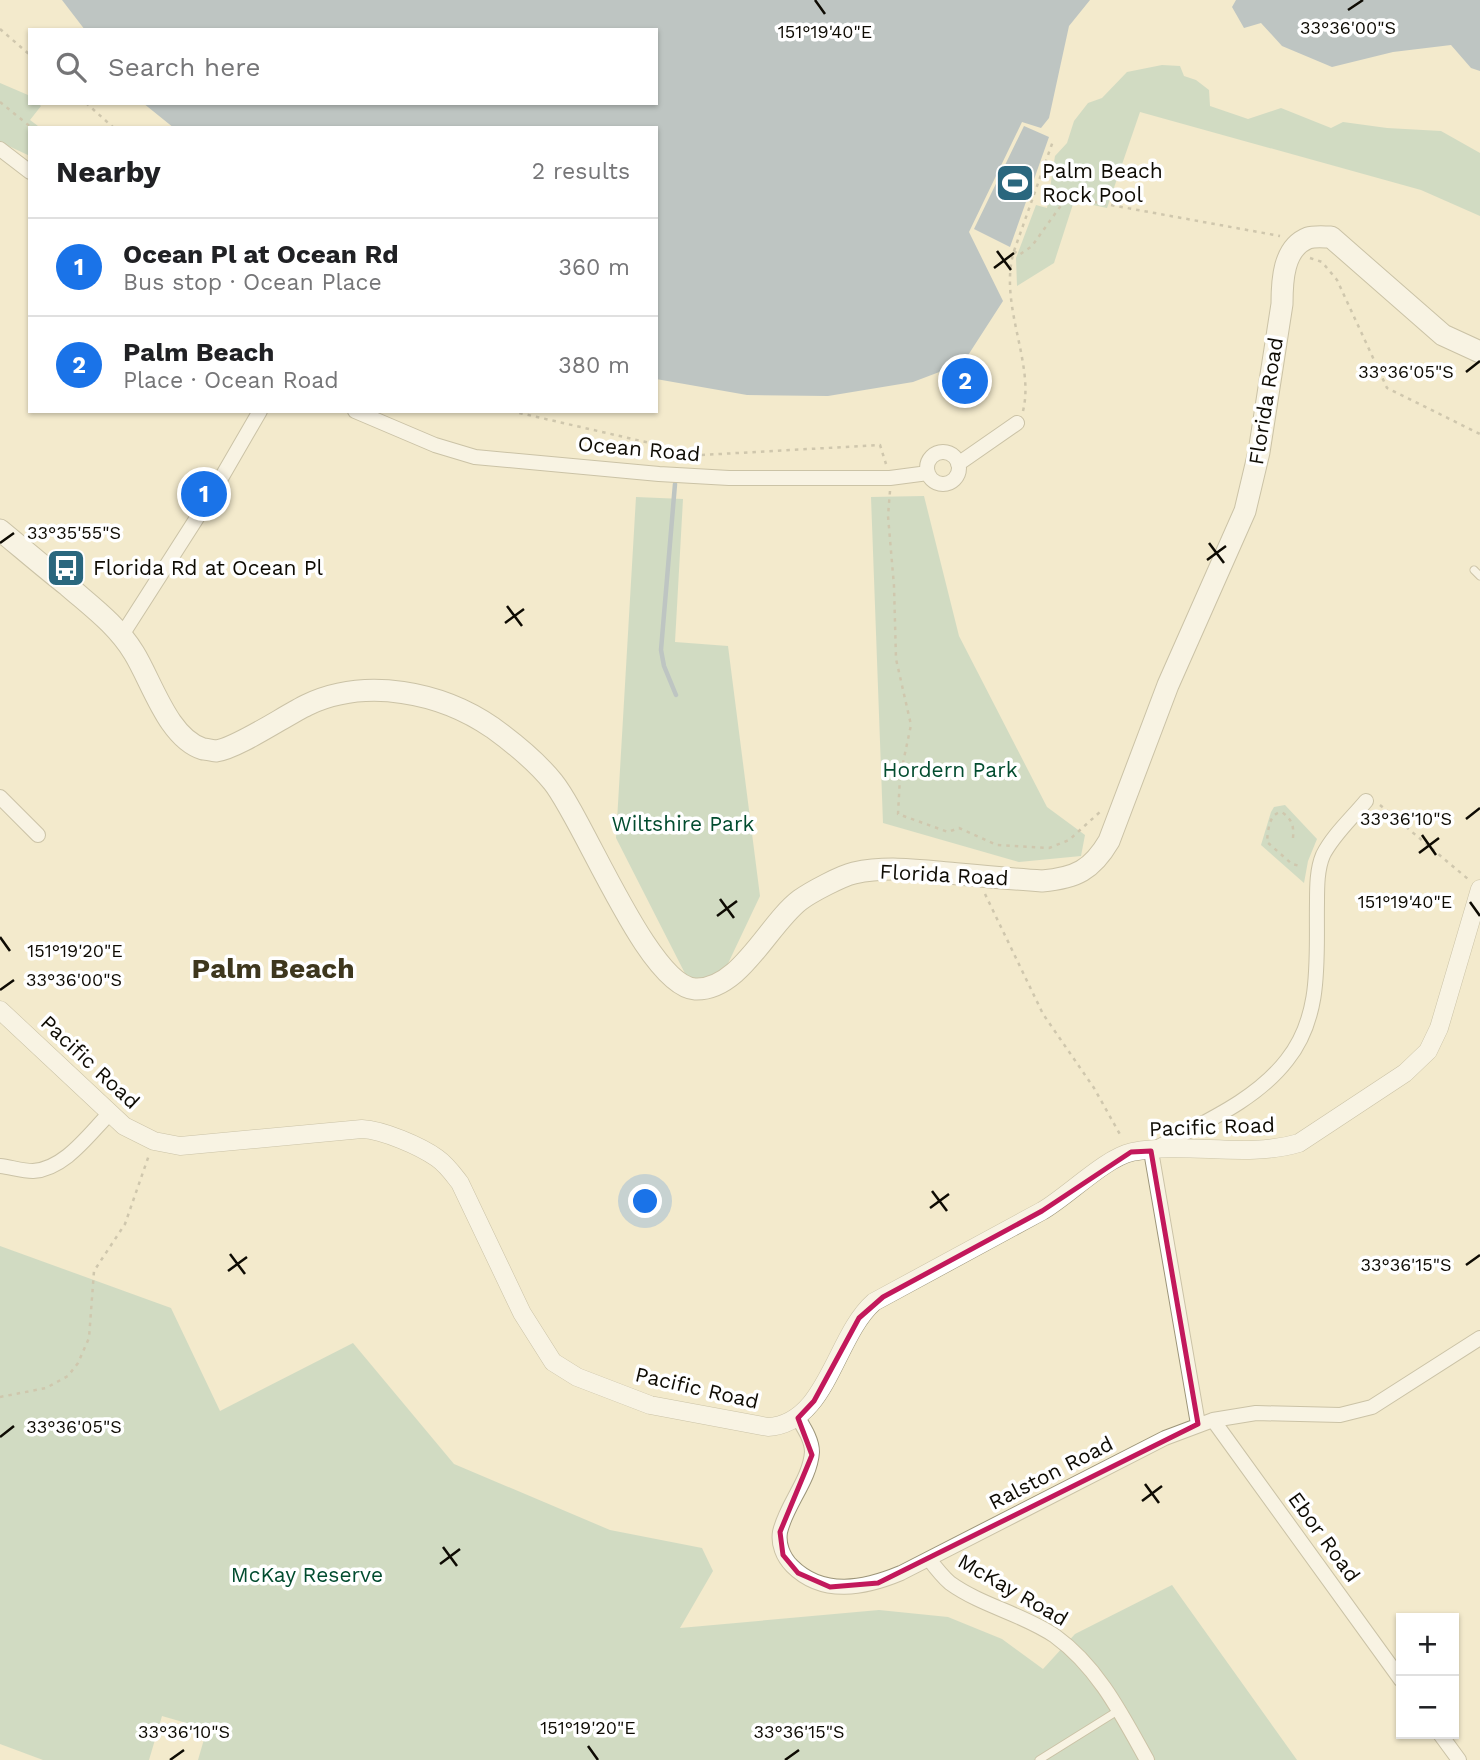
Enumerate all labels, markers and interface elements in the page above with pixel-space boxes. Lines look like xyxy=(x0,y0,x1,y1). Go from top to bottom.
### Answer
text: 33°36'00"S xyxy=(1300,17,1396,38)
text: 151°19'40"E xyxy=(778,21,872,42)
search box xyxy=(28,28,658,105)
icon: search xyxy=(52,48,90,86)
text: Search here xyxy=(108,52,260,82)
text: Nearby xyxy=(56,154,161,189)
text: 2 results xyxy=(532,158,630,185)
place label: Palm Beach Rock Pool xyxy=(1042,158,1163,207)
sports icon: Palm Beach Rock Pool xyxy=(994,162,1036,204)
text: Ocean Pl at Ocean Rd xyxy=(123,239,398,269)
text: 1 xyxy=(74,254,84,281)
text: 360 m xyxy=(559,254,630,281)
text: Bus stop · Ocean Place xyxy=(123,269,382,296)
street label: Florida Road xyxy=(1243,335,1288,467)
text: Palm Beach xyxy=(123,337,275,367)
text: 2 xyxy=(72,352,86,379)
text: 380 m xyxy=(558,352,630,379)
pin: 2 xyxy=(942,355,988,407)
text: 33°36'05"S xyxy=(1358,361,1454,382)
text: Place · Ocean Road xyxy=(123,367,339,394)
street label: Ocean Road xyxy=(577,431,701,466)
pin: 1 xyxy=(181,468,227,520)
text: 33°35'55"S xyxy=(27,522,121,543)
bus stop icon: Florida Rd at Ocean Pl xyxy=(45,547,87,589)
place label: Florida Rd at Ocean Pl xyxy=(93,555,324,580)
park label: Hordern Park xyxy=(882,757,1018,782)
text: 33°36'10"S xyxy=(1360,808,1452,829)
park label: Wiltshire Park xyxy=(612,811,755,836)
street label: Florida Road xyxy=(879,859,1009,890)
text: 151°19'40"E xyxy=(1358,891,1452,912)
text: 151°19'20"E xyxy=(27,940,123,961)
district label: Palm Beach xyxy=(191,952,355,985)
text: 33°36'00"S xyxy=(26,969,122,990)
street label: Pacific Road xyxy=(36,1010,145,1114)
street label: Pacific Road xyxy=(1149,1112,1275,1141)
your location xyxy=(628,1184,662,1218)
text: 33°36'15"S xyxy=(1360,1254,1452,1275)
street label: Pacific Road xyxy=(633,1361,761,1414)
text: 33°36'05"S xyxy=(26,1416,122,1437)
street label: Ralston Road xyxy=(984,1431,1117,1515)
street label: Ebor Road xyxy=(1283,1487,1366,1587)
street label: McKay Road xyxy=(954,1548,1073,1631)
park label: McKay Reserve xyxy=(231,1562,383,1587)
map controls xyxy=(1396,1613,1459,1739)
button: + xyxy=(1396,1613,1459,1676)
button: − xyxy=(1396,1676,1459,1739)
text: 151°19'20"E xyxy=(540,1717,636,1738)
text: 33°36'10"S xyxy=(138,1721,230,1742)
text: 33°36'15"S xyxy=(753,1721,845,1742)

